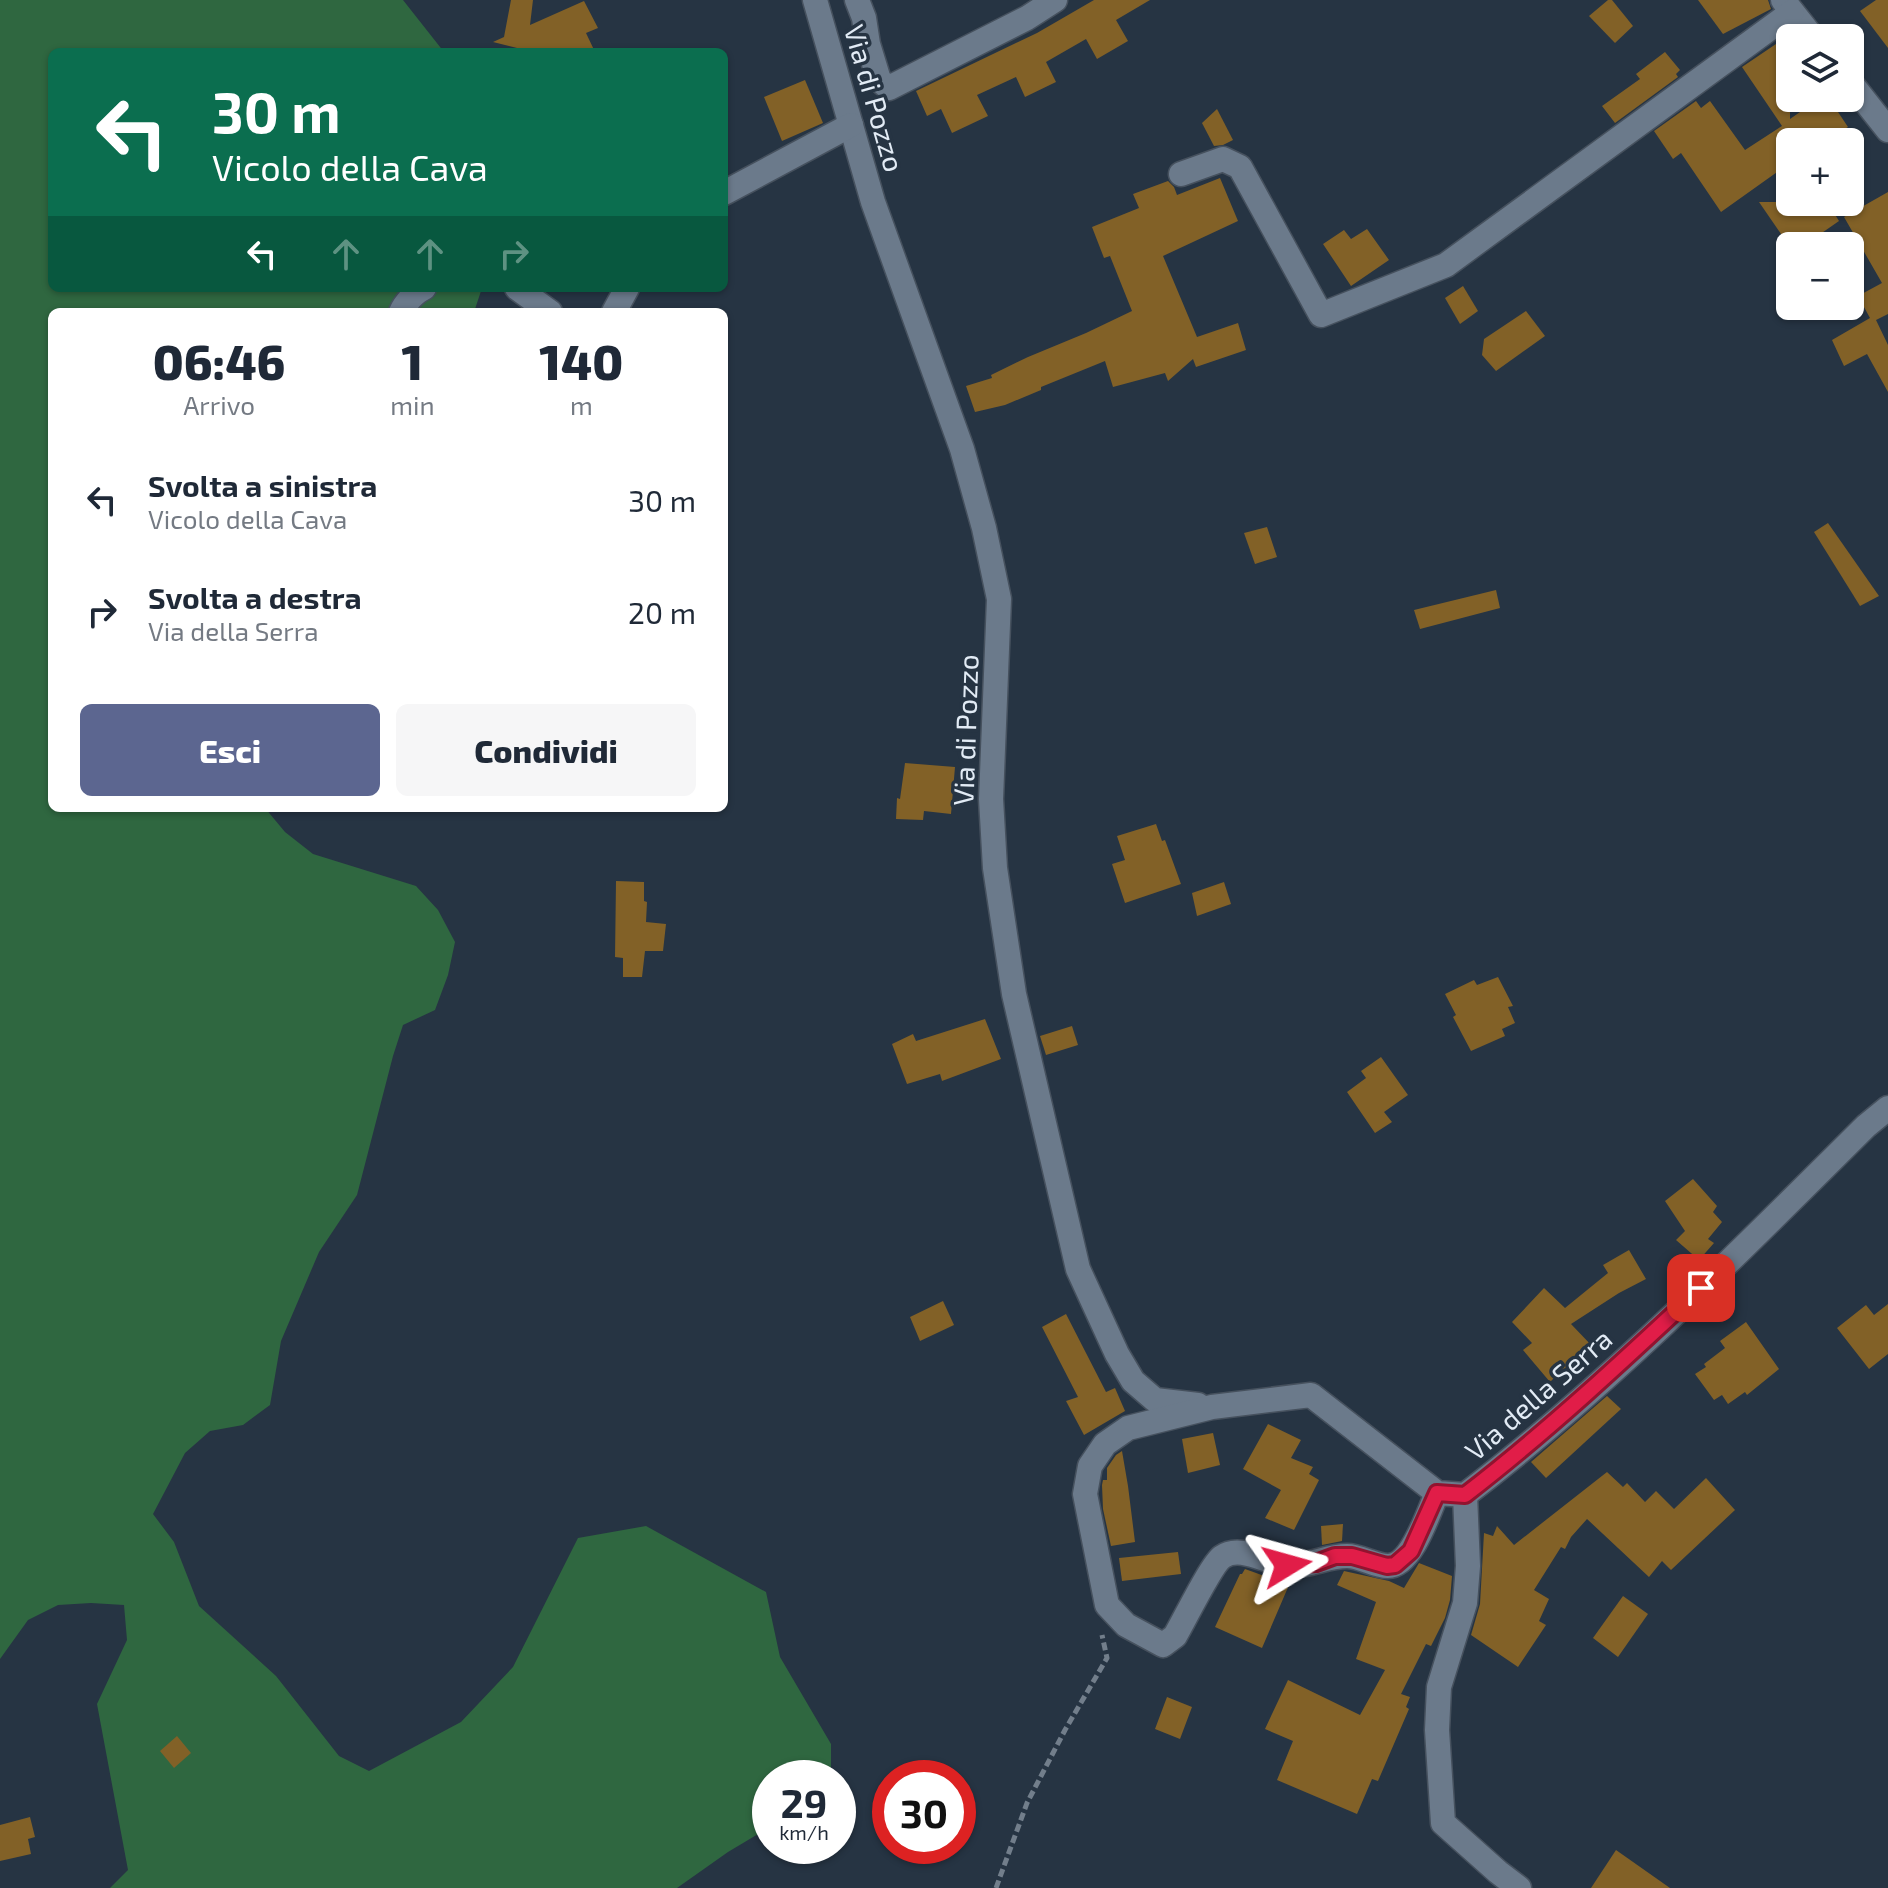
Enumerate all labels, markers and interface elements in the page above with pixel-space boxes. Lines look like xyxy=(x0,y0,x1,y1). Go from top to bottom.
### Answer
street label: Via di Pozzo xyxy=(838,20,912,176)
map controls xyxy=(1776,24,1864,320)
button: layers xyxy=(1776,24,1864,112)
text: 30 m xyxy=(212,77,341,144)
icon: left xyxy=(80,80,184,184)
button: + xyxy=(1776,128,1864,216)
text: Vicolo della Cava xyxy=(212,145,488,188)
icon: left xyxy=(240,232,284,276)
icon: ahead xyxy=(324,232,368,276)
icon: ahead xyxy=(408,232,452,276)
icon: right xyxy=(492,232,536,276)
button: − xyxy=(1776,232,1864,320)
text: 06:46 xyxy=(153,332,285,390)
text: 1 xyxy=(402,332,423,390)
text: 140 xyxy=(539,332,623,390)
text: Arrivo xyxy=(183,389,255,420)
text: min xyxy=(390,389,435,420)
text: m xyxy=(570,389,593,420)
text: Svolta a sinistra xyxy=(148,467,377,503)
icon: left xyxy=(80,478,124,522)
text: 30 m xyxy=(628,482,696,518)
text: Vicolo della Cava xyxy=(148,503,347,534)
text: Svolta a destra xyxy=(148,579,362,615)
icon: right xyxy=(80,590,124,634)
text: 20 m xyxy=(628,594,696,630)
text: Via della Serra xyxy=(148,615,318,646)
street label: Via di Pozzo xyxy=(945,654,985,806)
button: Esci xyxy=(80,704,380,796)
button: Condividi xyxy=(396,704,696,796)
pin xyxy=(1667,1254,1735,1322)
icon: arrive xyxy=(1679,1266,1723,1310)
street label: Via della Serra xyxy=(1458,1321,1618,1467)
position arrow xyxy=(1245,1523,1329,1607)
speed limit sign: 30 xyxy=(872,1760,976,1864)
text: 29 xyxy=(781,1778,827,1826)
text: km/h xyxy=(779,1820,829,1844)

